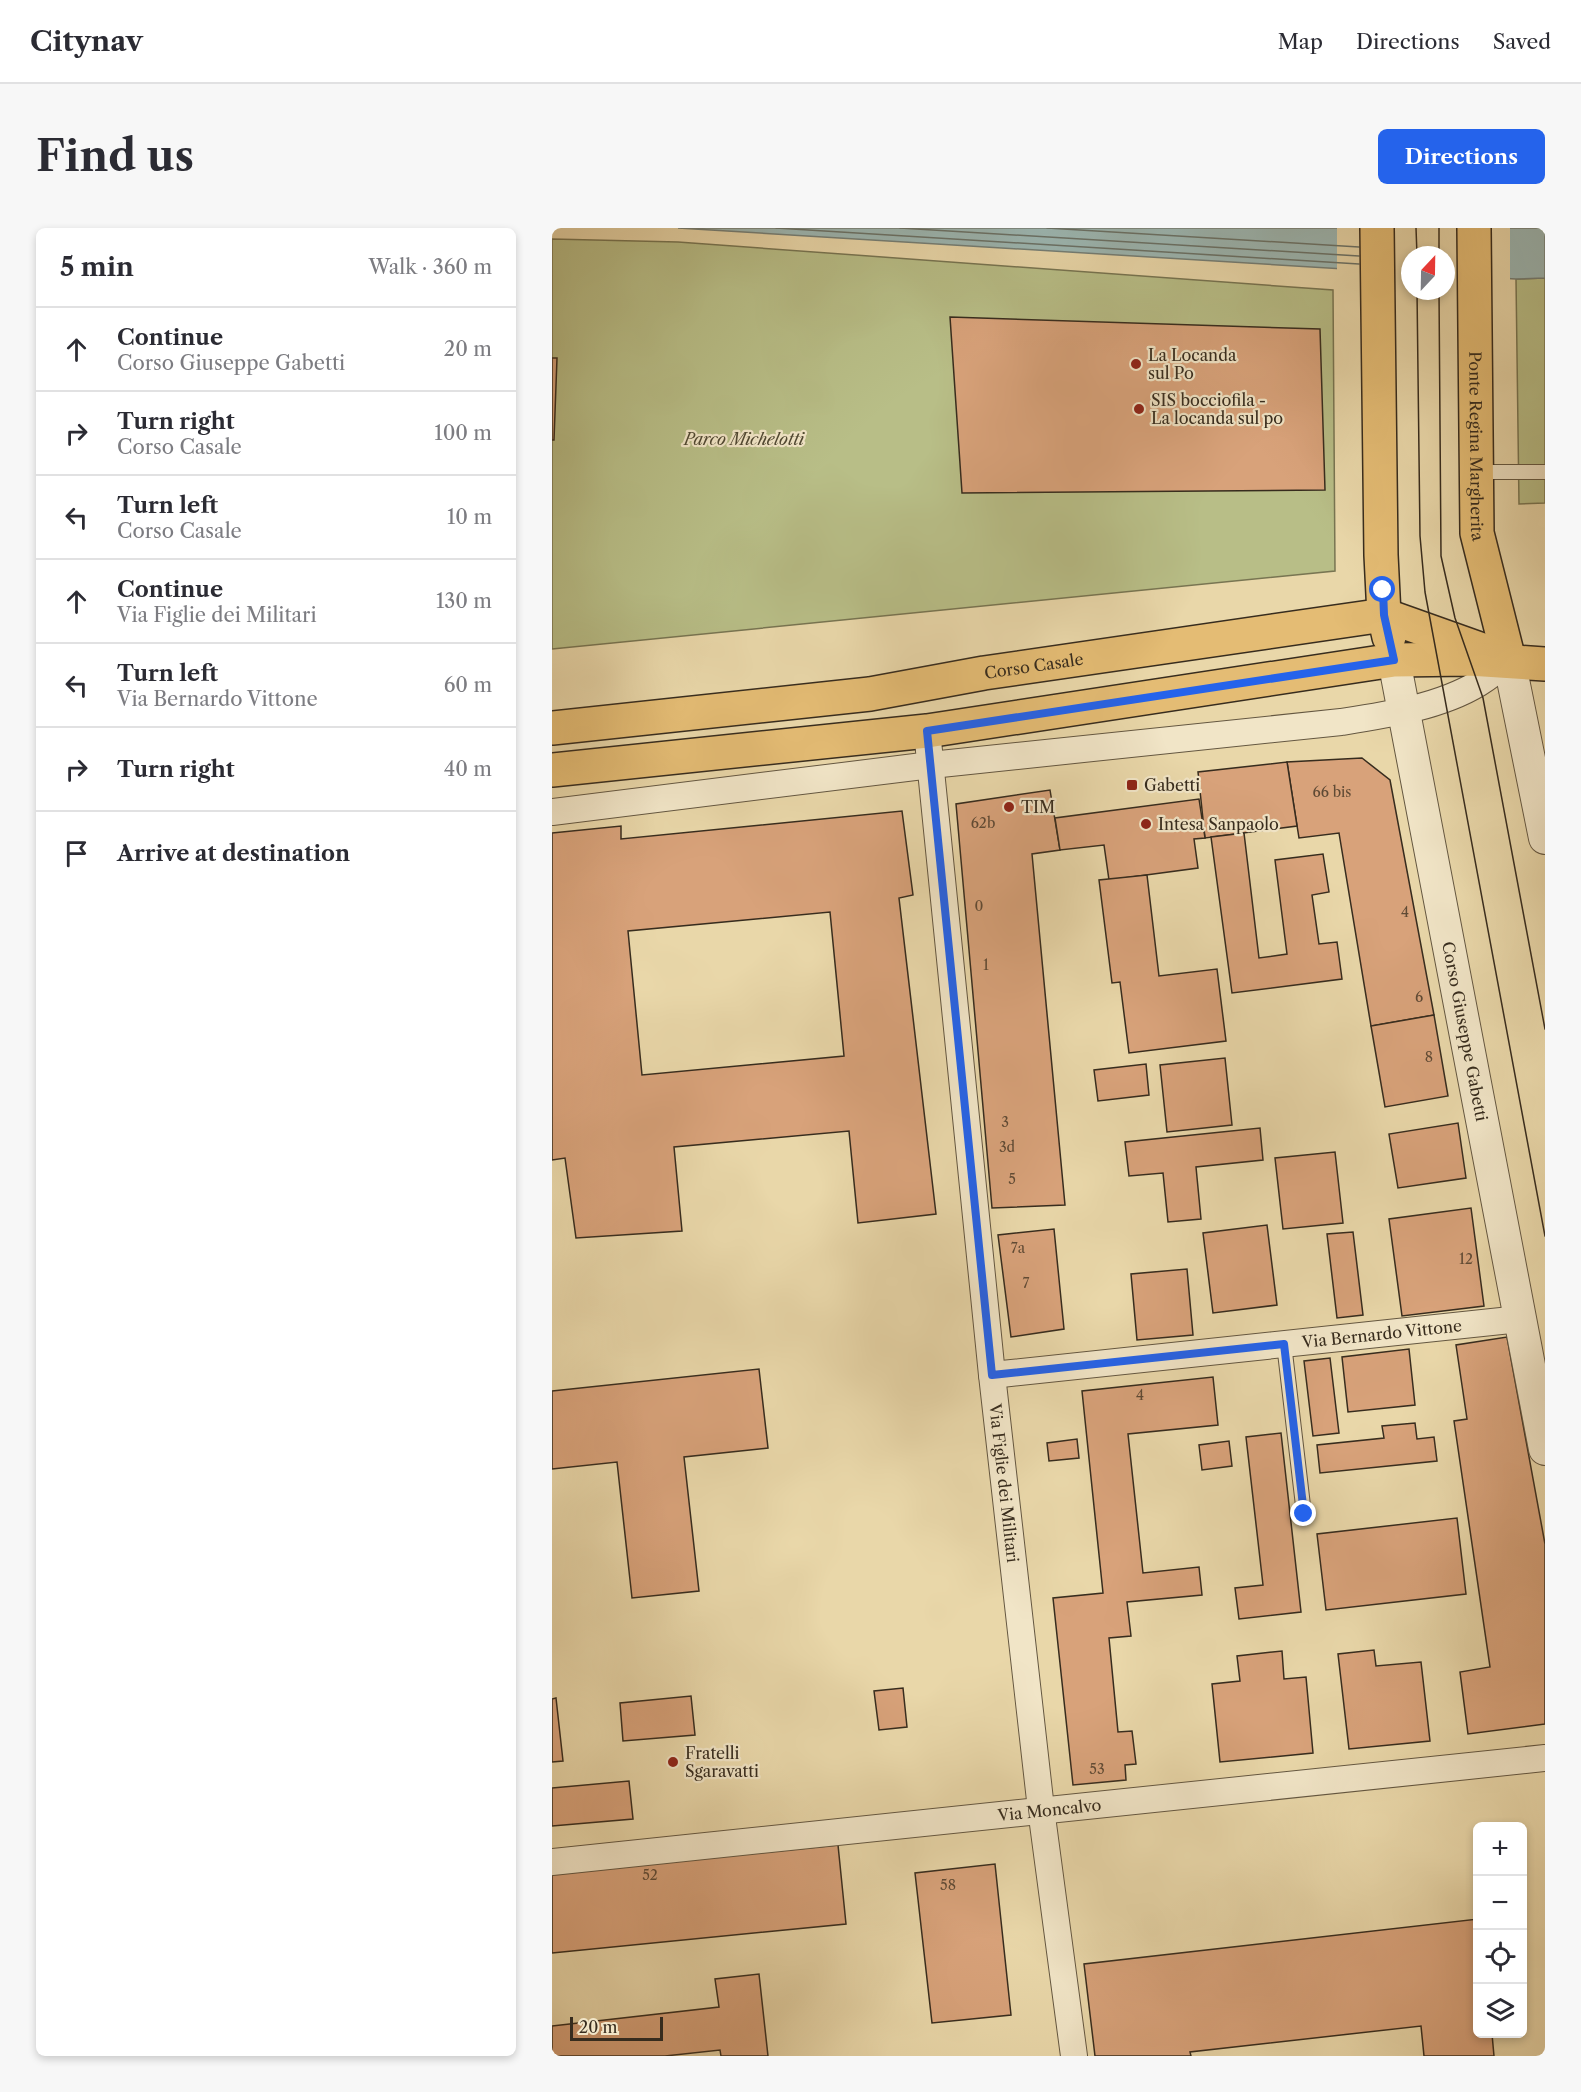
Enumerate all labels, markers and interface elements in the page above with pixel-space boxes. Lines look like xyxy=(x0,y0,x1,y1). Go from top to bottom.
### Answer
text: Citynav xyxy=(30,24,143,58)
text: Map xyxy=(1278,29,1323,54)
text: Directions xyxy=(1356,29,1460,54)
text: Saved xyxy=(1493,29,1551,54)
button: Directions xyxy=(1378,129,1545,184)
text: Find us xyxy=(36,130,194,182)
north arrow xyxy=(1401,246,1455,300)
text: 5 min xyxy=(60,251,134,283)
text: Walk · 360 m xyxy=(369,255,492,279)
text: Continue xyxy=(117,324,223,351)
icon: ahead xyxy=(60,333,93,366)
text: 20 m xyxy=(444,337,492,361)
place label: La Locanda sul Po xyxy=(1148,345,1237,383)
text: Corso Giuseppe Gabetti xyxy=(117,351,345,375)
street label: Ponte Regina Margherita xyxy=(1465,351,1489,544)
marker: La Locanda sul Po xyxy=(1129,357,1143,371)
place label: SIS bocciofila - La locanda sul po xyxy=(1151,390,1283,428)
marker: SIS bocciofila - La locanda sul po xyxy=(1132,402,1146,416)
text: Turn right xyxy=(117,408,235,435)
icon: right xyxy=(60,417,93,450)
text: 100 m xyxy=(434,421,492,445)
park label: Parco Michelotti xyxy=(682,429,805,449)
text: Corso Casale xyxy=(117,435,242,459)
text: Turn left xyxy=(117,492,218,519)
icon: left xyxy=(60,501,93,534)
text: 10 m xyxy=(447,505,492,529)
text: Corso Casale xyxy=(117,519,242,543)
text: Continue xyxy=(117,576,223,603)
route start xyxy=(1369,576,1395,602)
icon: ahead xyxy=(60,585,93,618)
text: 130 m xyxy=(436,589,492,613)
text: Via Figlie dei Militari xyxy=(117,603,317,627)
street label: Corso Casale xyxy=(983,649,1085,683)
text: Turn left xyxy=(117,660,218,687)
icon: left xyxy=(60,669,93,702)
text: 60 m xyxy=(444,673,492,697)
text: Via Bernardo Vittone xyxy=(117,687,318,711)
icon: right xyxy=(60,753,93,786)
text: Turn right xyxy=(117,756,235,783)
text: 40 m xyxy=(444,757,492,781)
place label: Gabetti xyxy=(1144,775,1200,795)
marker: Gabetti xyxy=(1125,778,1139,792)
house number: 66 bis xyxy=(1313,783,1351,801)
place label: TIM xyxy=(1021,797,1055,817)
marker: TIM xyxy=(1002,800,1016,814)
house number: 62b xyxy=(971,814,995,832)
place label: Intesa Sanpaolo xyxy=(1158,814,1279,834)
marker: Intesa Sanpaolo xyxy=(1139,817,1153,831)
icon: arrive xyxy=(60,837,93,870)
text: Arrive at destination xyxy=(117,840,350,867)
house number: 0 xyxy=(975,897,984,915)
house number: 4 xyxy=(1401,903,1409,921)
street label: Corso Giuseppe Gabetti xyxy=(1438,940,1492,1123)
house number: 1 xyxy=(983,956,989,974)
house number: 6 xyxy=(1415,988,1423,1006)
house number: 8 xyxy=(1425,1048,1433,1066)
house number: 3 xyxy=(1001,1113,1009,1131)
house number: 3d xyxy=(999,1138,1016,1156)
house number: 5 xyxy=(1008,1170,1016,1188)
house number: 7a xyxy=(1011,1239,1026,1257)
house number: 12 xyxy=(1459,1250,1473,1268)
house number: 7 xyxy=(1023,1274,1030,1292)
street label: Via Bernardo Vittone xyxy=(1300,1315,1463,1352)
house number: 4 xyxy=(1136,1386,1144,1404)
street label: Via Figlie dei Militari xyxy=(985,1402,1023,1564)
route end xyxy=(1290,1500,1316,1526)
place label: Fratelli Sgaravatti xyxy=(685,1743,759,1781)
marker: Fratelli Sgaravatti xyxy=(666,1755,680,1769)
house number: 53 xyxy=(1089,1760,1105,1778)
street label: Via Moncalvo xyxy=(995,1795,1102,1825)
map controls xyxy=(1473,1822,1527,2038)
button: + xyxy=(1473,1822,1527,1876)
house number: 52 xyxy=(642,1866,658,1884)
house number: 58 xyxy=(940,1876,956,1894)
button: − xyxy=(1473,1876,1527,1930)
button: locate xyxy=(1473,1930,1527,1984)
button: layers xyxy=(1473,1984,1527,2038)
scale bar xyxy=(570,2014,663,2042)
text: 20 m xyxy=(579,2017,618,2037)

